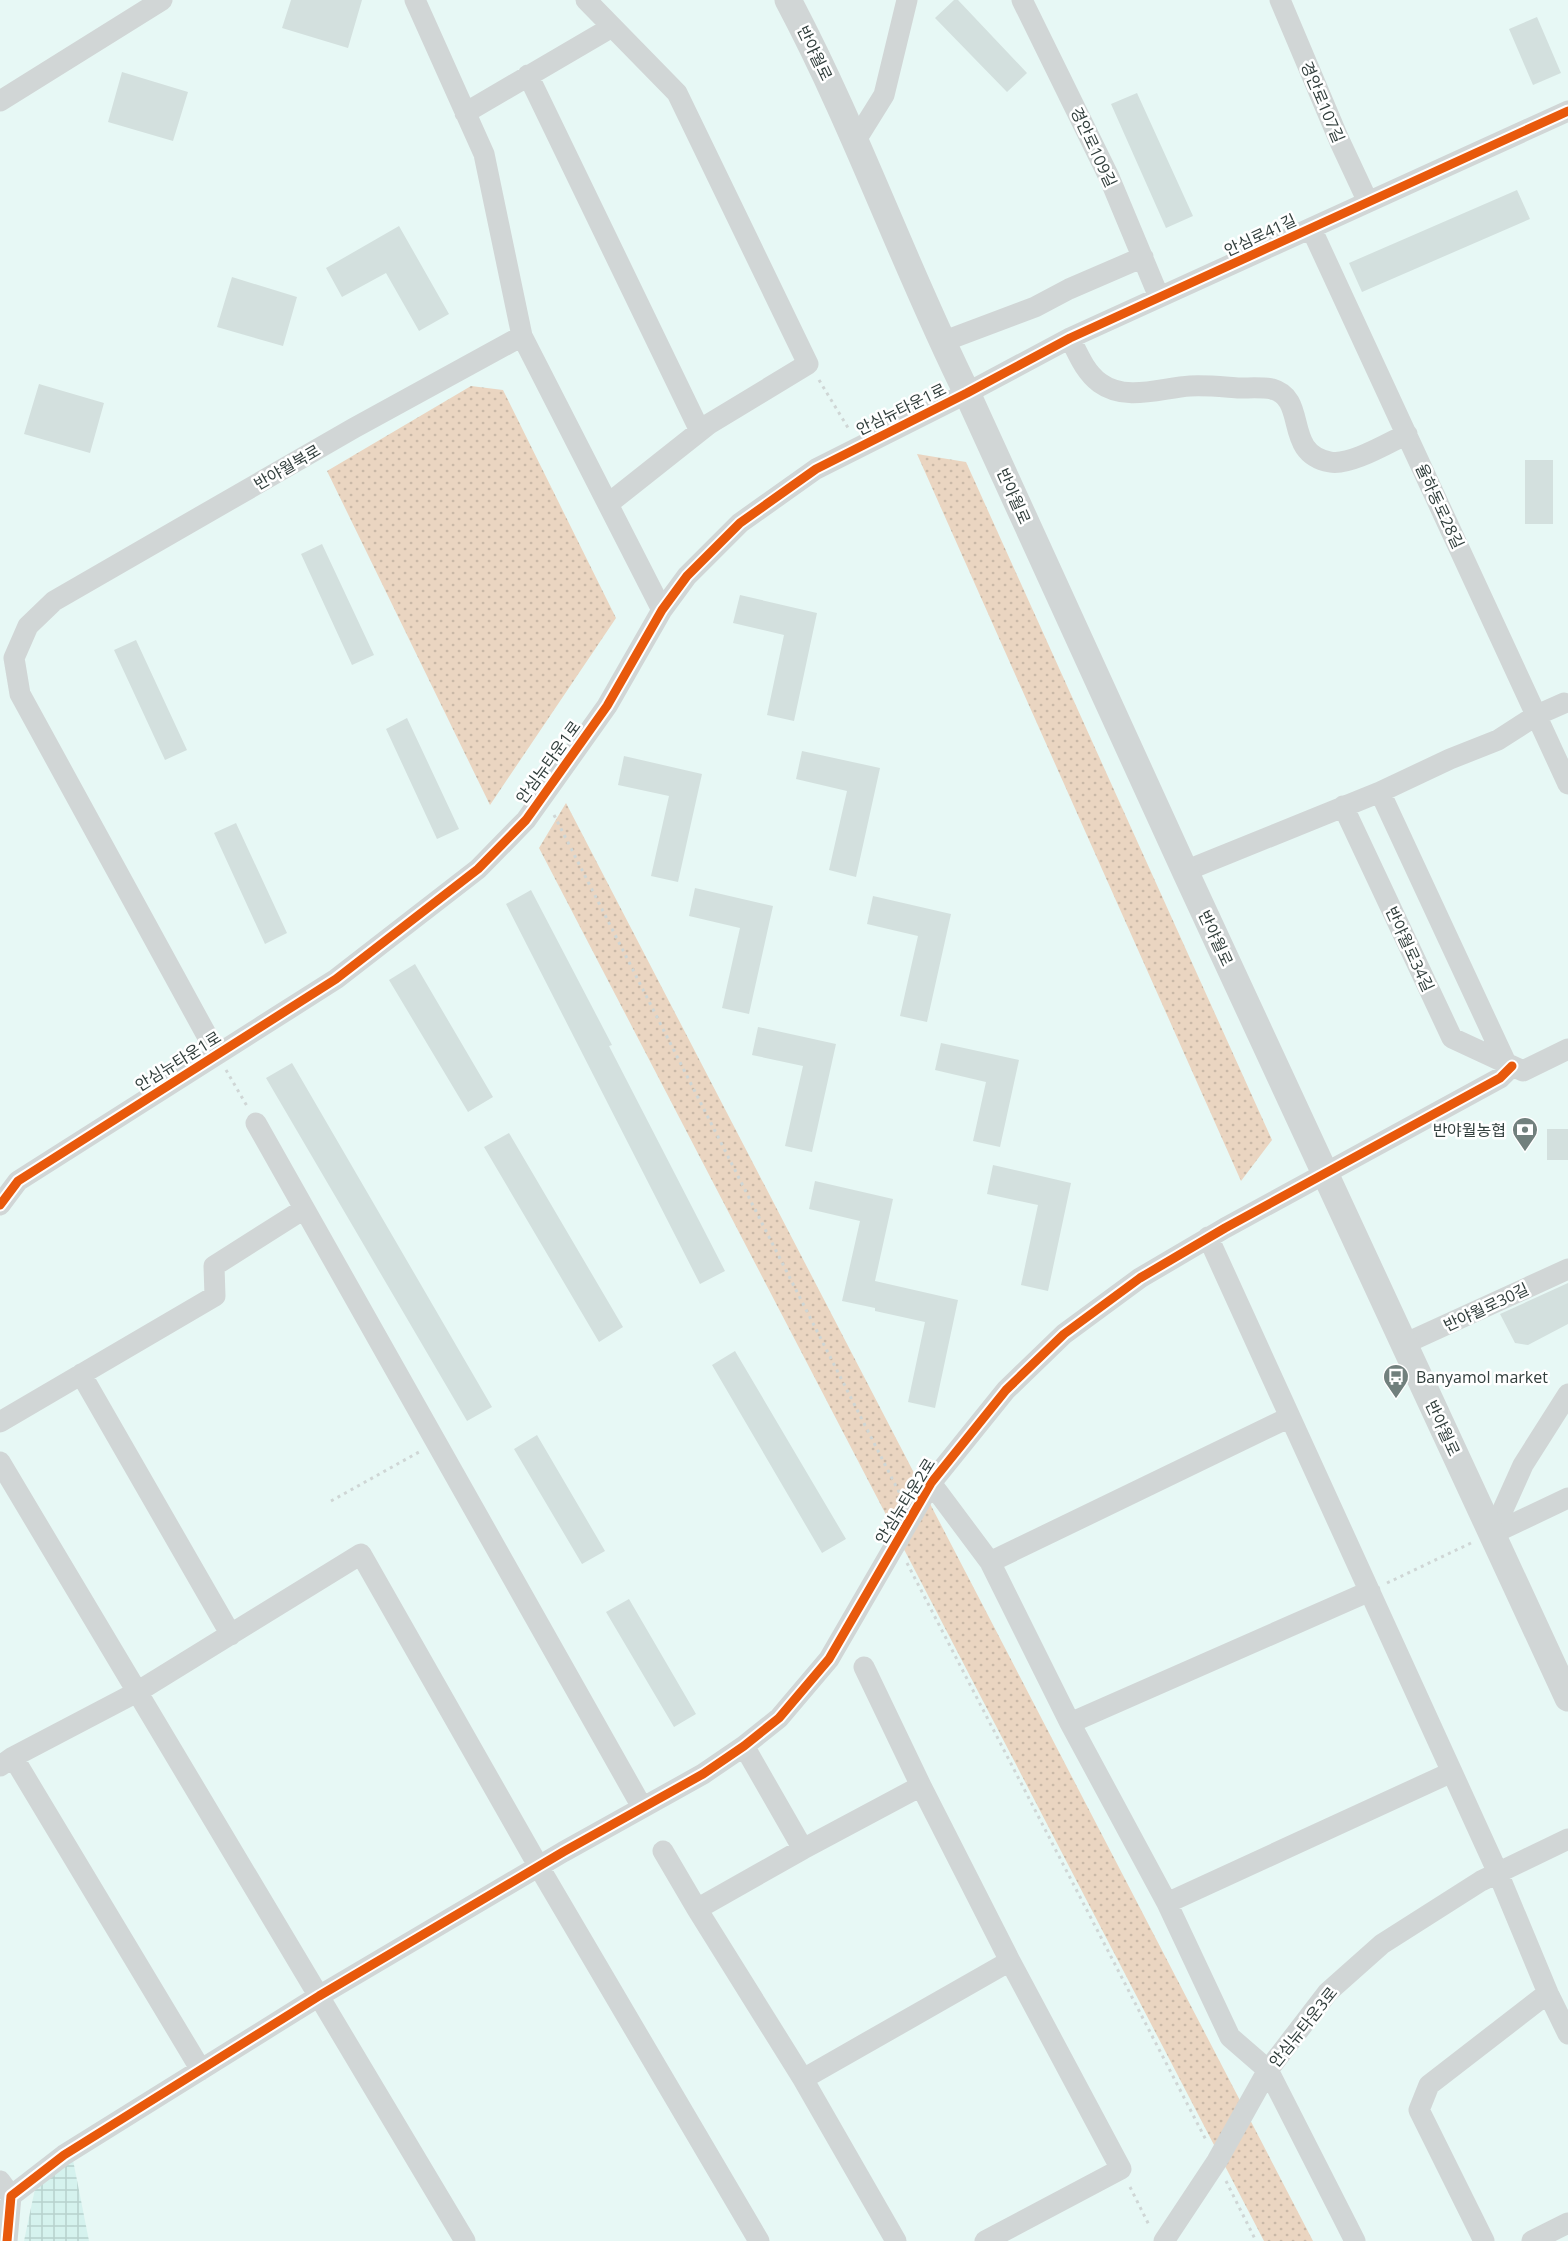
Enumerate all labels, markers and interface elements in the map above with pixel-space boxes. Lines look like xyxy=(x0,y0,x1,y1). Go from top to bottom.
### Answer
street label: 반야월로 xyxy=(792,22,838,85)
street label: 경안로107길 xyxy=(1296,58,1350,146)
street label: 경안로109길 xyxy=(1066,103,1122,191)
street label: 안심로41길 xyxy=(1220,209,1300,261)
street label: 안심뉴타운1로 xyxy=(852,378,950,440)
street label: 반야월북로 xyxy=(250,439,325,495)
street label: 율하동로28길 xyxy=(1411,460,1469,552)
street label: 반야월로 xyxy=(992,465,1036,528)
street label: 안심뉴타운1로 xyxy=(510,716,586,808)
street label: 반야월로34길 xyxy=(1381,903,1439,995)
street label: 반야월로 xyxy=(1194,907,1239,970)
street label: 안심뉴타운1로 xyxy=(131,1026,225,1096)
bank icon: 반야월농협 xyxy=(1510,1115,1540,1153)
place label: 반야월농협 xyxy=(1432,1119,1506,1141)
street label: 반야월로30길 xyxy=(1440,1278,1532,1336)
bus stop icon: Banyamol market xyxy=(1381,1362,1411,1400)
place label: Banyamol market xyxy=(1416,1366,1548,1388)
street label: 반야월로 xyxy=(1421,1397,1466,1460)
street label: 안심뉴타운2로 xyxy=(870,1454,940,1548)
street label: 안심뉴타운3로 xyxy=(1264,1982,1342,2072)

